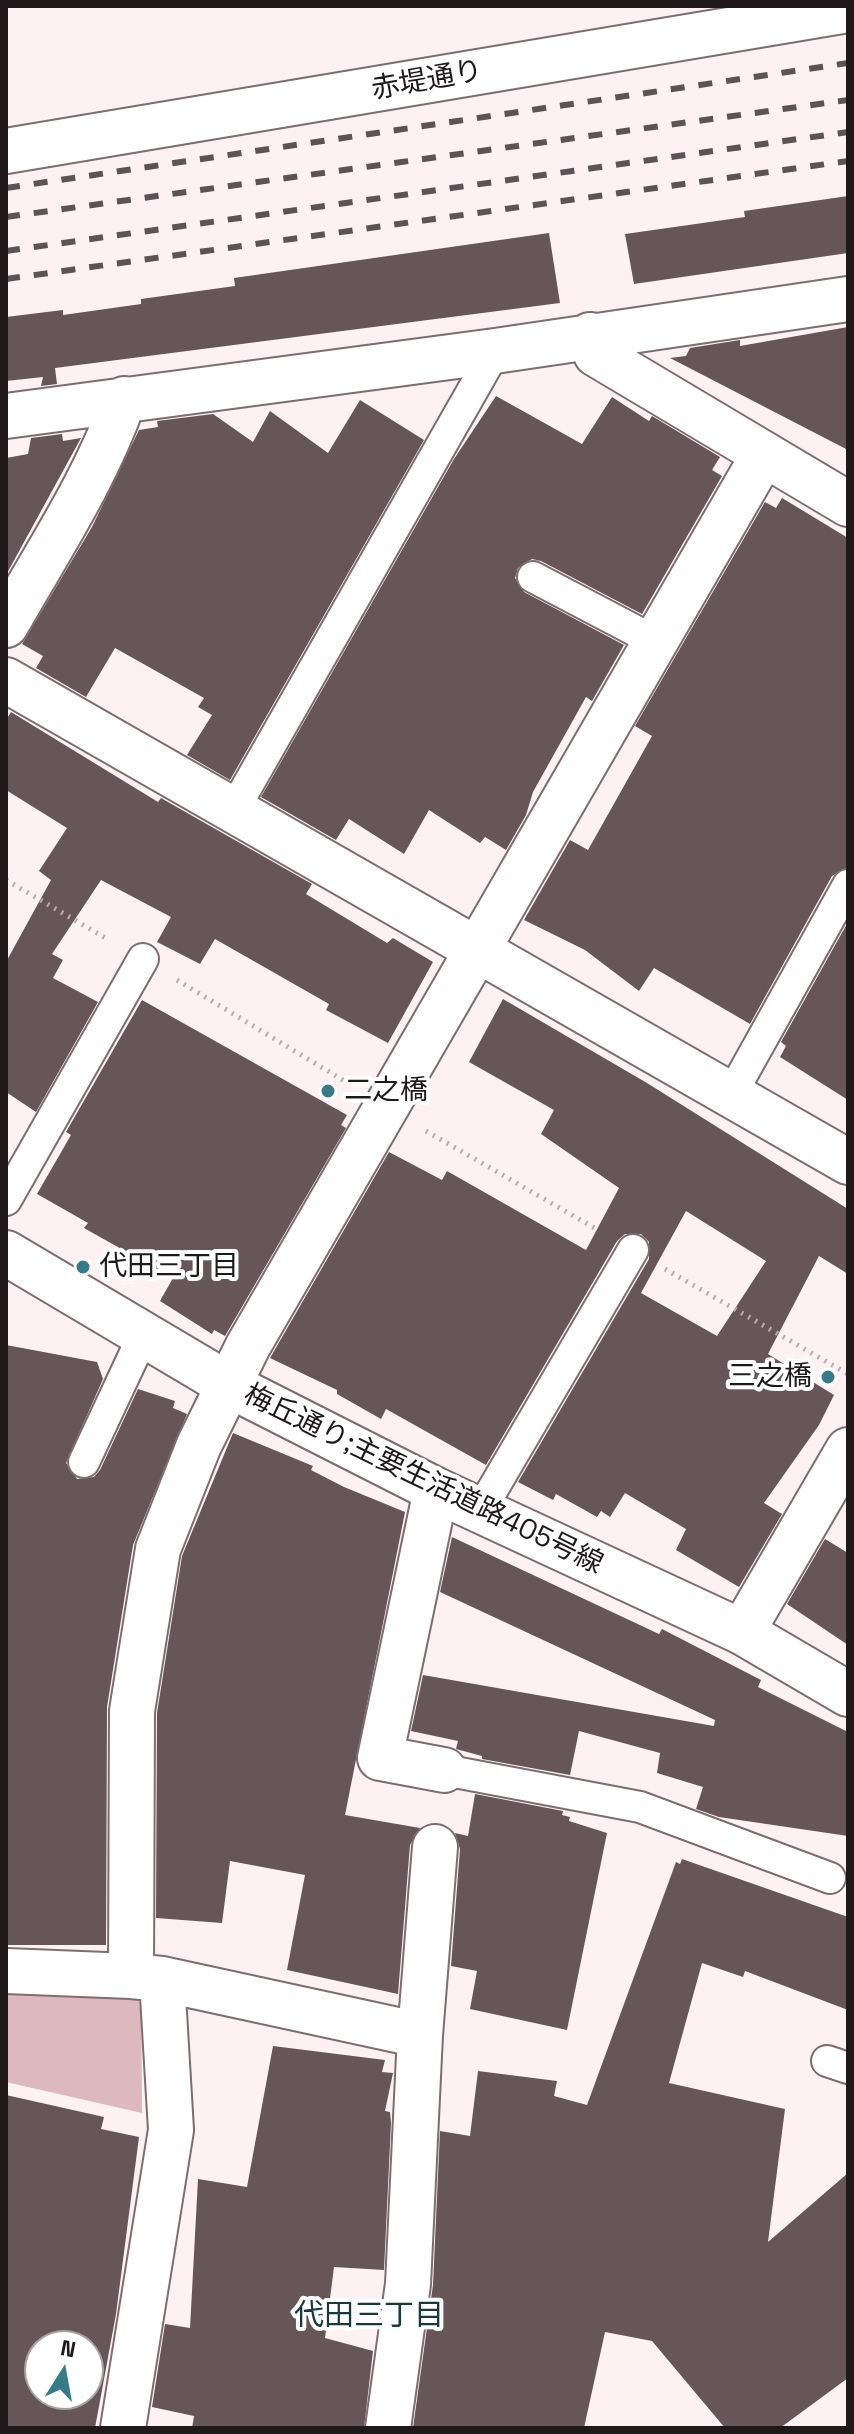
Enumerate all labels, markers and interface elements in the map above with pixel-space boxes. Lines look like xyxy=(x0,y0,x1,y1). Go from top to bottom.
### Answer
street label: 赤堤通り xyxy=(369,55,485,107)
place label: 二之橋 xyxy=(344,1074,428,1108)
marker: 二之橋 xyxy=(319,1082,337,1100)
place label: 代田三丁目 xyxy=(99,1250,239,1284)
marker: 代田三丁目 xyxy=(74,1258,92,1276)
place label: 三之橋 xyxy=(728,1360,812,1394)
marker: 三之橋 xyxy=(819,1368,837,1386)
street label: 梅丘通り;主要生活道路405号線 xyxy=(238,1378,608,1582)
district label: 代田三丁目 xyxy=(294,2299,444,2335)
north arrow xyxy=(24,2330,104,2410)
text: N xyxy=(58,2333,78,2364)

